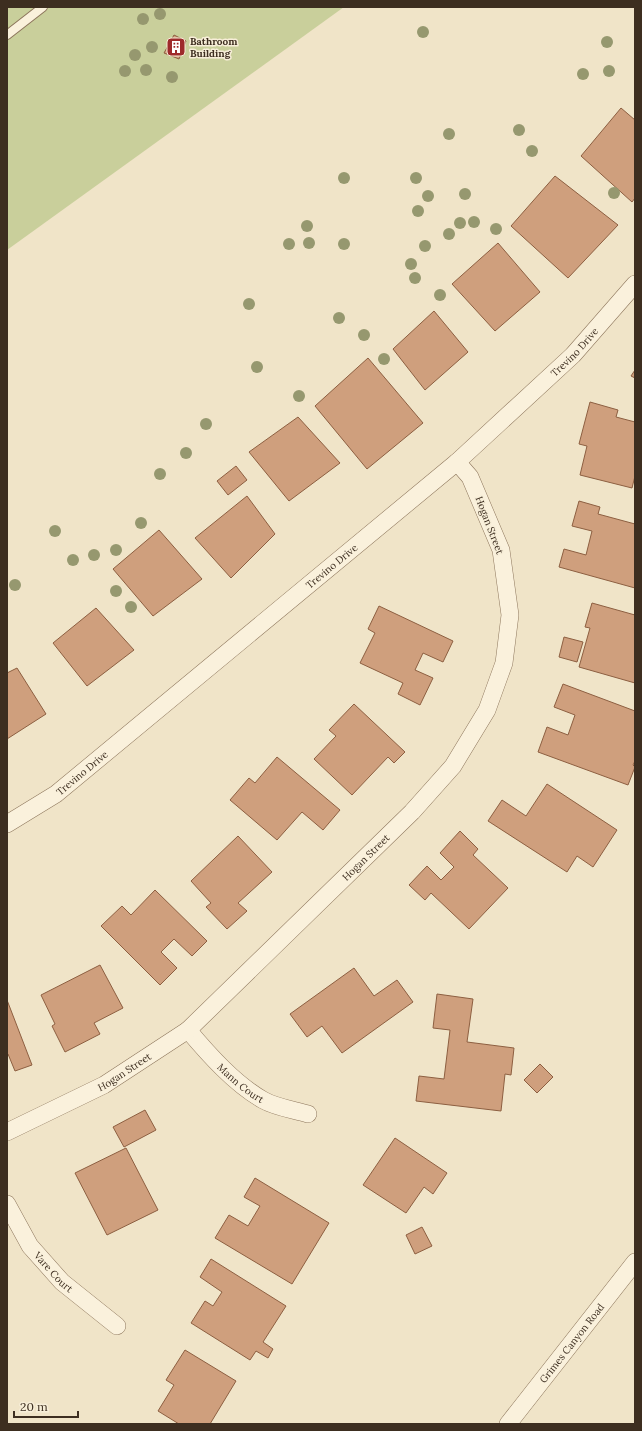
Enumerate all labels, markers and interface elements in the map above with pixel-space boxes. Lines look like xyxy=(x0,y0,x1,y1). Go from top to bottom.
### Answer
place label: Bathroom Building xyxy=(190,35,238,60)
building icon: Bathroom Building xyxy=(165,36,187,58)
street label: Trevino Drive xyxy=(548,324,602,380)
street label: Hogan Street xyxy=(473,494,507,556)
street label: Trevino Drive xyxy=(303,541,361,592)
street label: Trevino Drive xyxy=(54,747,111,798)
street label: Hogan Street xyxy=(339,831,393,884)
street label: Hogan Street xyxy=(96,1050,154,1094)
street label: Mann Court xyxy=(214,1061,266,1106)
street label: Vare Court xyxy=(31,1248,76,1295)
street label: Grimes Canyon Road xyxy=(537,1301,607,1386)
scale bar xyxy=(14,1393,78,1419)
text: 20 m xyxy=(20,1399,48,1414)

